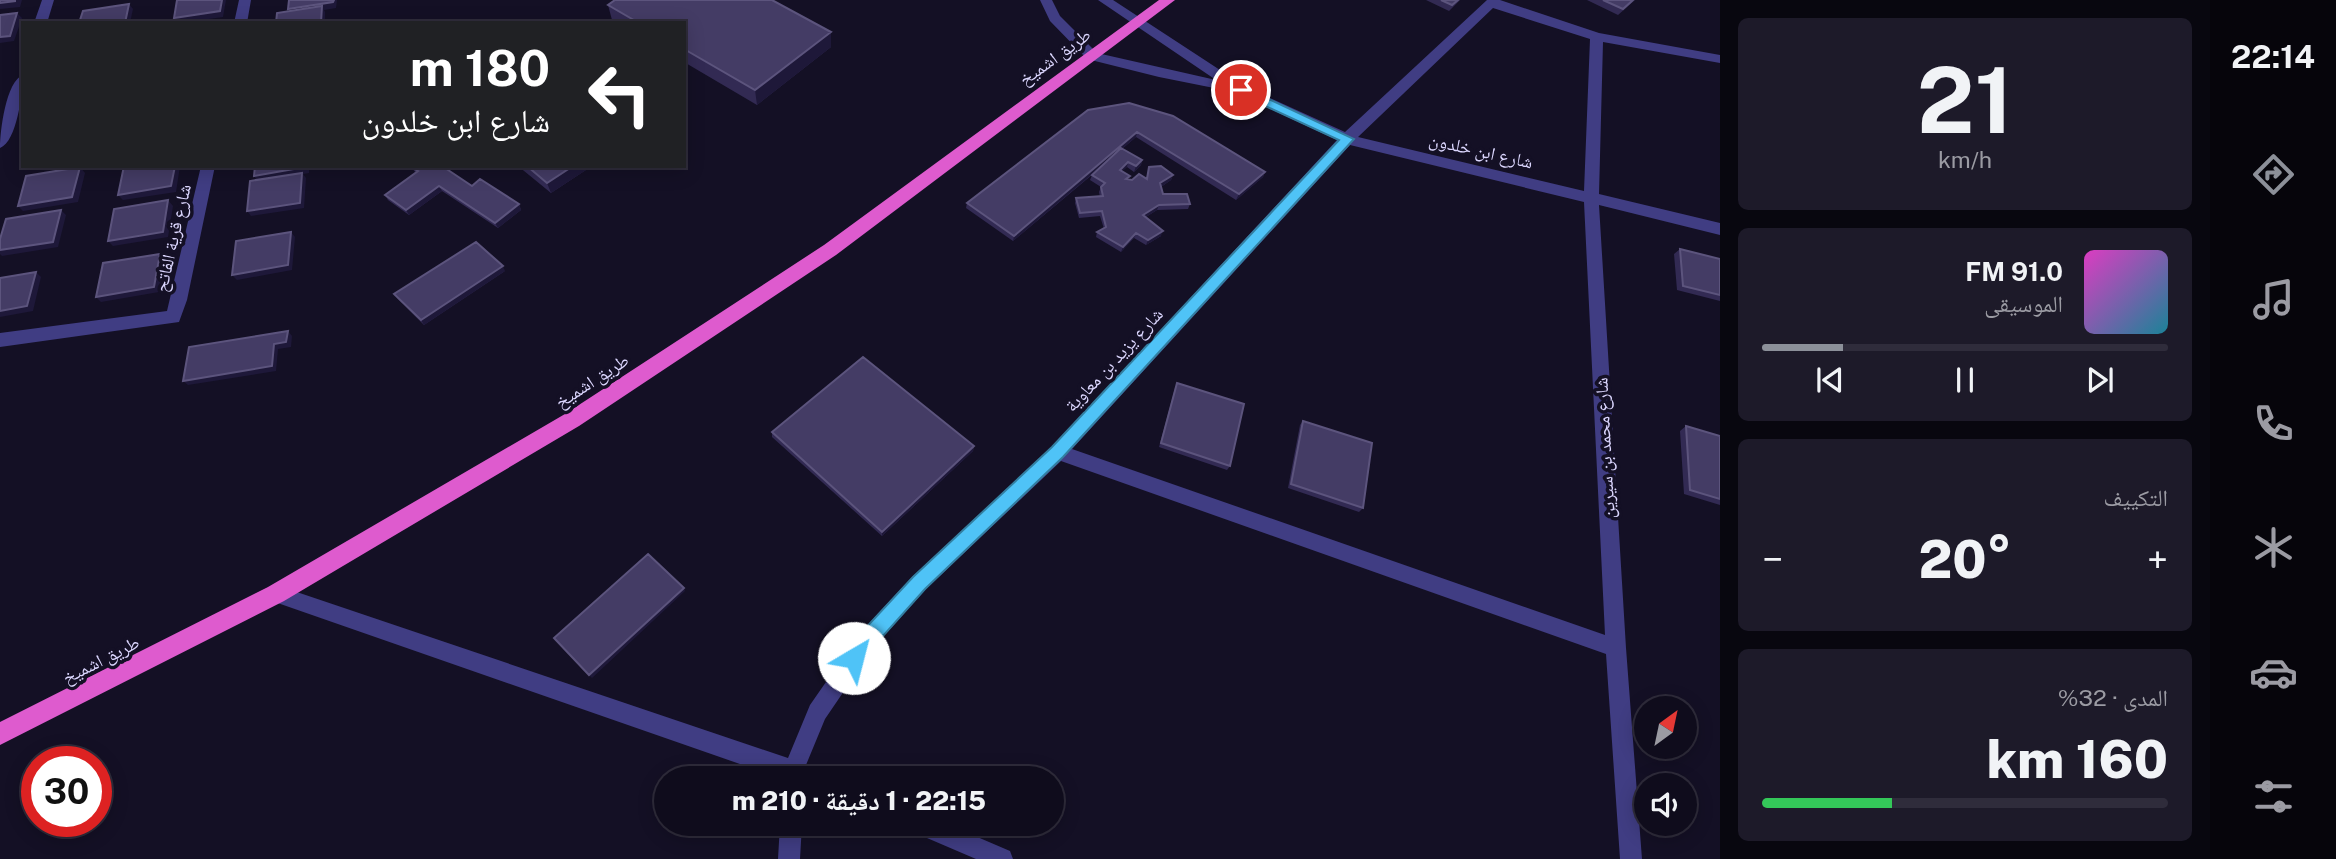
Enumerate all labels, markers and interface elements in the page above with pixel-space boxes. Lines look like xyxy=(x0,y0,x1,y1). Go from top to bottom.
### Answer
street label: طريق اشميخ xyxy=(1015,24,1096,91)
text: 22:14 xyxy=(2231,38,2315,75)
text: 180 m xyxy=(410,39,550,97)
text: 21 xyxy=(1917,47,2013,153)
icon: left xyxy=(574,49,665,140)
pin xyxy=(1211,60,1271,120)
icon: arrive xyxy=(1222,71,1260,109)
text: شارع ابن خلدون xyxy=(361,102,550,139)
street label: شارع ابن خلدون xyxy=(1427,128,1535,174)
text: km/h xyxy=(1938,146,1992,173)
icon: directions xyxy=(2249,150,2298,199)
street label: شارع قرية الفاتح xyxy=(150,182,197,294)
text: 91.0 FM xyxy=(1965,256,2063,287)
icon: music xyxy=(2249,275,2298,324)
text: الموسيقى xyxy=(1984,290,2063,317)
street label: شارع يزيد بن معاوية xyxy=(1060,304,1168,416)
street label: طريق اشميخ xyxy=(551,349,633,414)
icon: previous xyxy=(1811,361,1849,399)
icon: pause xyxy=(1946,361,1984,399)
icon: next xyxy=(2081,361,2119,399)
street label: شارع محمد بن سيرين xyxy=(1590,377,1620,519)
icon: phone xyxy=(2249,399,2298,448)
text: التكييف xyxy=(2103,484,2168,511)
icon: climate xyxy=(2249,523,2298,572)
text: 20° xyxy=(1918,529,2012,590)
text: − xyxy=(1762,537,1783,582)
text: + xyxy=(2147,537,2168,582)
position arrow xyxy=(817,621,891,695)
street label: طريق اشميخ xyxy=(59,631,144,690)
icon: car xyxy=(2249,648,2298,697)
text: المدى · 32% xyxy=(2058,684,2168,711)
north arrow xyxy=(1634,696,1698,760)
map controls xyxy=(1634,696,1697,836)
text: 160 km xyxy=(1987,729,2168,790)
speed limit sign: 30 xyxy=(21,746,112,837)
icon: filters xyxy=(2249,772,2298,821)
button: sound xyxy=(1634,773,1697,836)
text: 22:15 · 1 دقيقة · 210 m xyxy=(732,785,986,816)

